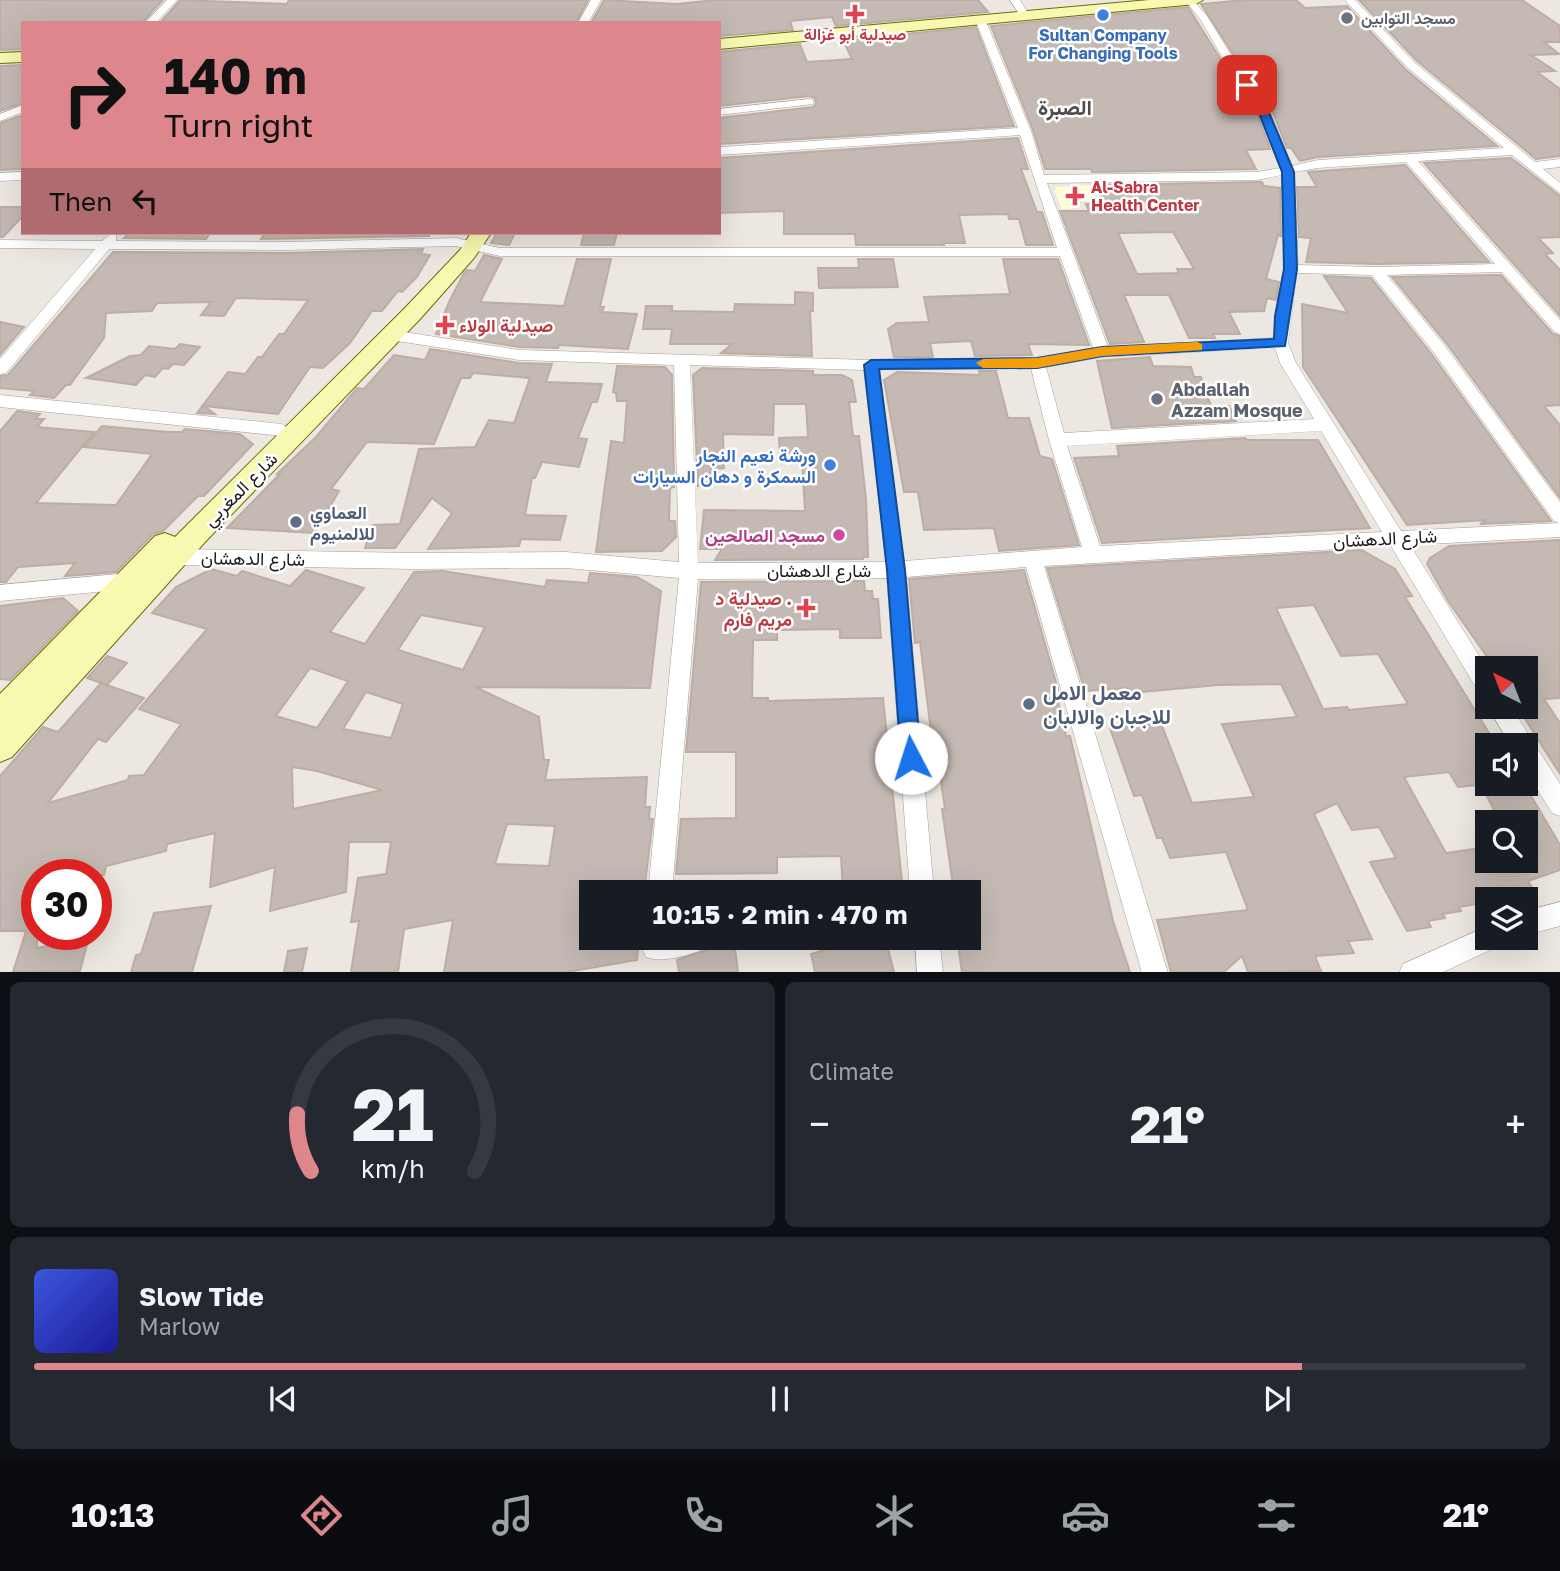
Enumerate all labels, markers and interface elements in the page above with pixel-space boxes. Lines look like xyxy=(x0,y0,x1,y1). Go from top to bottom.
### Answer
marker: صيدلية أبو غزالة xyxy=(847,6,863,22)
marker: Sultan Company For Changing Tools xyxy=(1095,7,1111,23)
place label: مسجد التوابين xyxy=(1361,8,1456,29)
marker: مسجد التوابين xyxy=(1339,10,1355,26)
place label: صيدلية أبو غزالة xyxy=(804,24,906,45)
place label: Sultan Company For Changing Tools xyxy=(1028,25,1178,63)
text: 140 m xyxy=(164,46,307,105)
icon: right xyxy=(49,49,140,140)
pin xyxy=(1217,55,1277,115)
icon: arrive xyxy=(1228,66,1266,104)
district label: الصبرة xyxy=(1038,94,1092,121)
text: Turn right xyxy=(164,106,313,144)
place label: Al-Sabra Health Center xyxy=(1091,177,1200,215)
icon: left xyxy=(126,182,164,220)
text: Then xyxy=(49,186,112,217)
marker: Al-Sabra Health Center xyxy=(1065,186,1085,206)
place label: صيدلية الولاء xyxy=(459,314,553,337)
marker: صيدلية الولاء xyxy=(437,317,453,333)
place label: Abdallah Azzam Mosque xyxy=(1171,378,1303,421)
marker: Abdallah Azzam Mosque xyxy=(1149,391,1165,407)
place label: ورشة نعيم النجار السمكرة و دهان السيارات xyxy=(633,444,816,488)
street label: شارع المغربي xyxy=(198,447,285,534)
marker: ورشة نعيم النجار السمكرة و دهان السيارات xyxy=(822,457,838,473)
place label: العماوي للالمنيوم xyxy=(310,501,375,546)
marker: العماوي للالمنيوم xyxy=(288,514,304,530)
place label: مسجد الصالحين xyxy=(705,524,825,547)
street label: شارع الدهشان xyxy=(1332,524,1438,554)
marker: مسجد الصالحين xyxy=(831,527,847,543)
street label: شارع الدهشان xyxy=(201,546,305,572)
street label: شارع الدهشان xyxy=(767,559,871,583)
place label: صيدلية د . مريم فارم xyxy=(715,587,792,632)
marker: صيدلية د . مريم فارم xyxy=(798,600,814,616)
north arrow xyxy=(1475,656,1538,719)
map controls xyxy=(1475,656,1538,950)
place label: معمل الامل للاجبان والالبان xyxy=(1043,679,1171,730)
marker: معمل الامل للاجبان والالبان xyxy=(1021,696,1037,712)
position arrow xyxy=(874,721,948,795)
button: sound xyxy=(1475,733,1538,796)
button: search xyxy=(1475,810,1538,873)
speed limit sign: 30 xyxy=(21,859,112,950)
button: layers xyxy=(1475,887,1538,950)
text: 10:15 · 2 min · 470 m xyxy=(652,899,908,930)
text: Climate xyxy=(809,1057,894,1085)
text: 21 xyxy=(352,1070,433,1157)
text: 21° xyxy=(1130,1092,1205,1154)
text: − xyxy=(809,1101,830,1146)
text: + xyxy=(1505,1101,1526,1146)
text: km/h xyxy=(361,1152,424,1183)
text: Slow Tide xyxy=(139,1281,264,1312)
text: Marlow xyxy=(139,1312,220,1340)
icon: previous xyxy=(264,1380,302,1418)
icon: pause xyxy=(761,1380,799,1418)
icon: next xyxy=(1258,1380,1296,1418)
icon: directions xyxy=(297,1491,346,1540)
icon: music xyxy=(488,1491,537,1540)
icon: phone xyxy=(679,1491,728,1540)
icon: climate xyxy=(870,1491,919,1540)
icon: car xyxy=(1061,1491,1110,1540)
icon: filters xyxy=(1252,1491,1301,1540)
text: 10:13 xyxy=(71,1496,155,1534)
text: 21° xyxy=(1443,1496,1489,1534)

